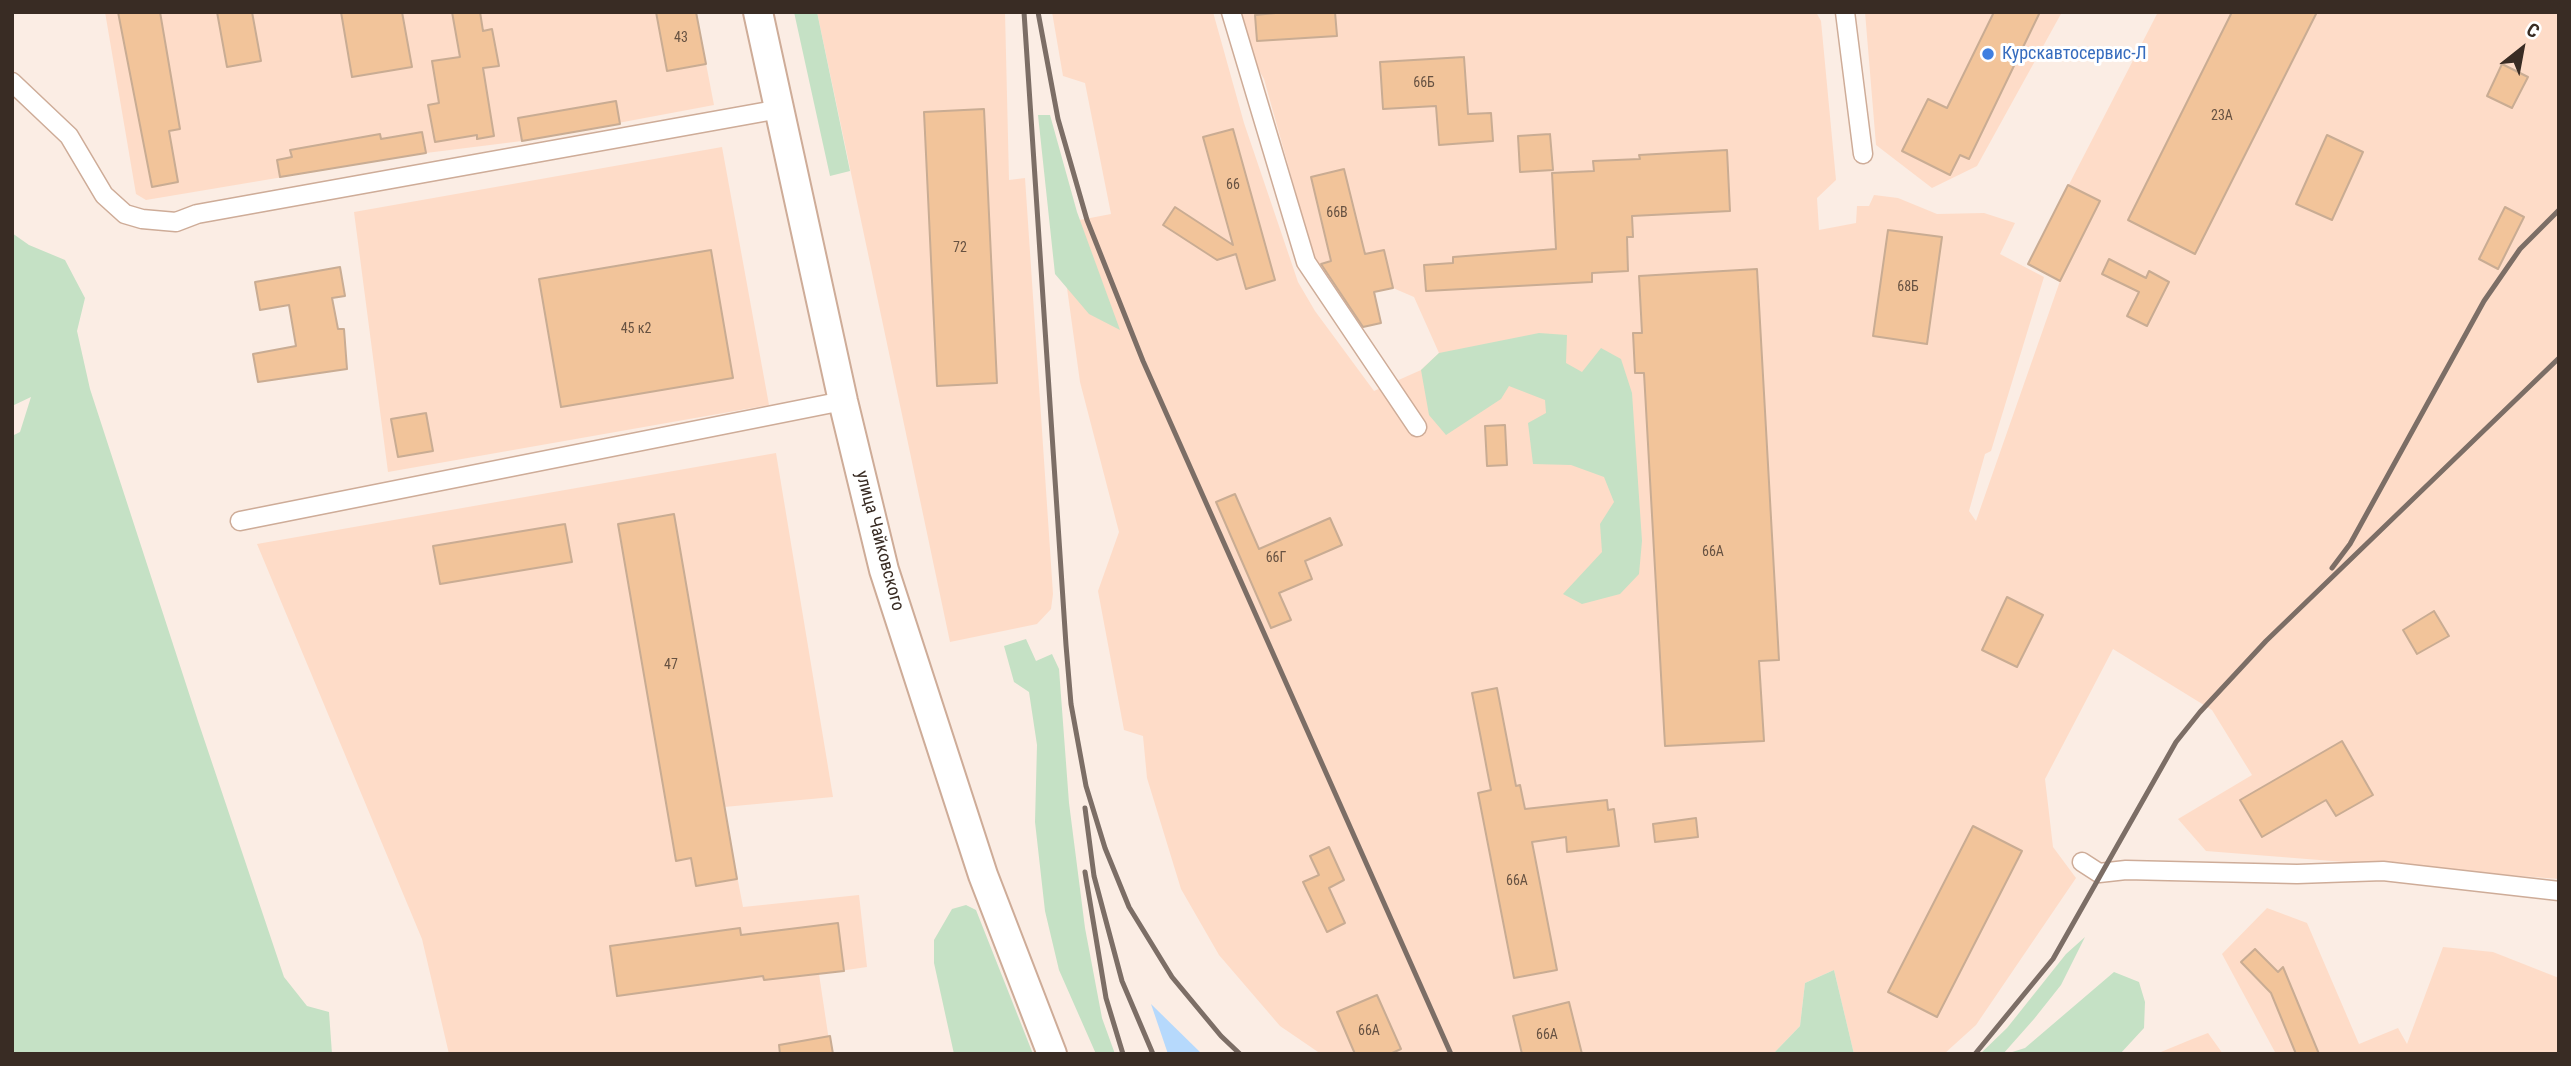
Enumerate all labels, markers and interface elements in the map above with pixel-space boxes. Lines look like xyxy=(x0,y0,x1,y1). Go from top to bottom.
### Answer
north arrow xyxy=(2487,14,2557,84)
text: С xyxy=(2523,18,2544,43)
house number: 43 xyxy=(674,30,688,46)
place label: Курскавтосервис-Л xyxy=(2002,43,2147,65)
marker: Курскавтосервис-Л xyxy=(1980,46,1996,62)
house number: 66Б xyxy=(1413,75,1435,91)
house number: 23А xyxy=(2211,108,2233,124)
house number: 66 xyxy=(1226,177,1240,193)
house number: 66В xyxy=(1326,205,1348,221)
house number: 72 xyxy=(953,240,967,256)
house number: 68Б xyxy=(1897,279,1919,295)
house number: 45 к2 xyxy=(621,321,651,337)
street label: улица Чайковского xyxy=(850,469,908,613)
house number: 66А xyxy=(1702,544,1724,560)
house number: 66Г xyxy=(1266,550,1286,566)
house number: 47 xyxy=(664,657,678,673)
house number: 66А xyxy=(1506,873,1528,889)
house number: 66А xyxy=(1358,1023,1380,1039)
house number: 66А xyxy=(1536,1027,1558,1043)

